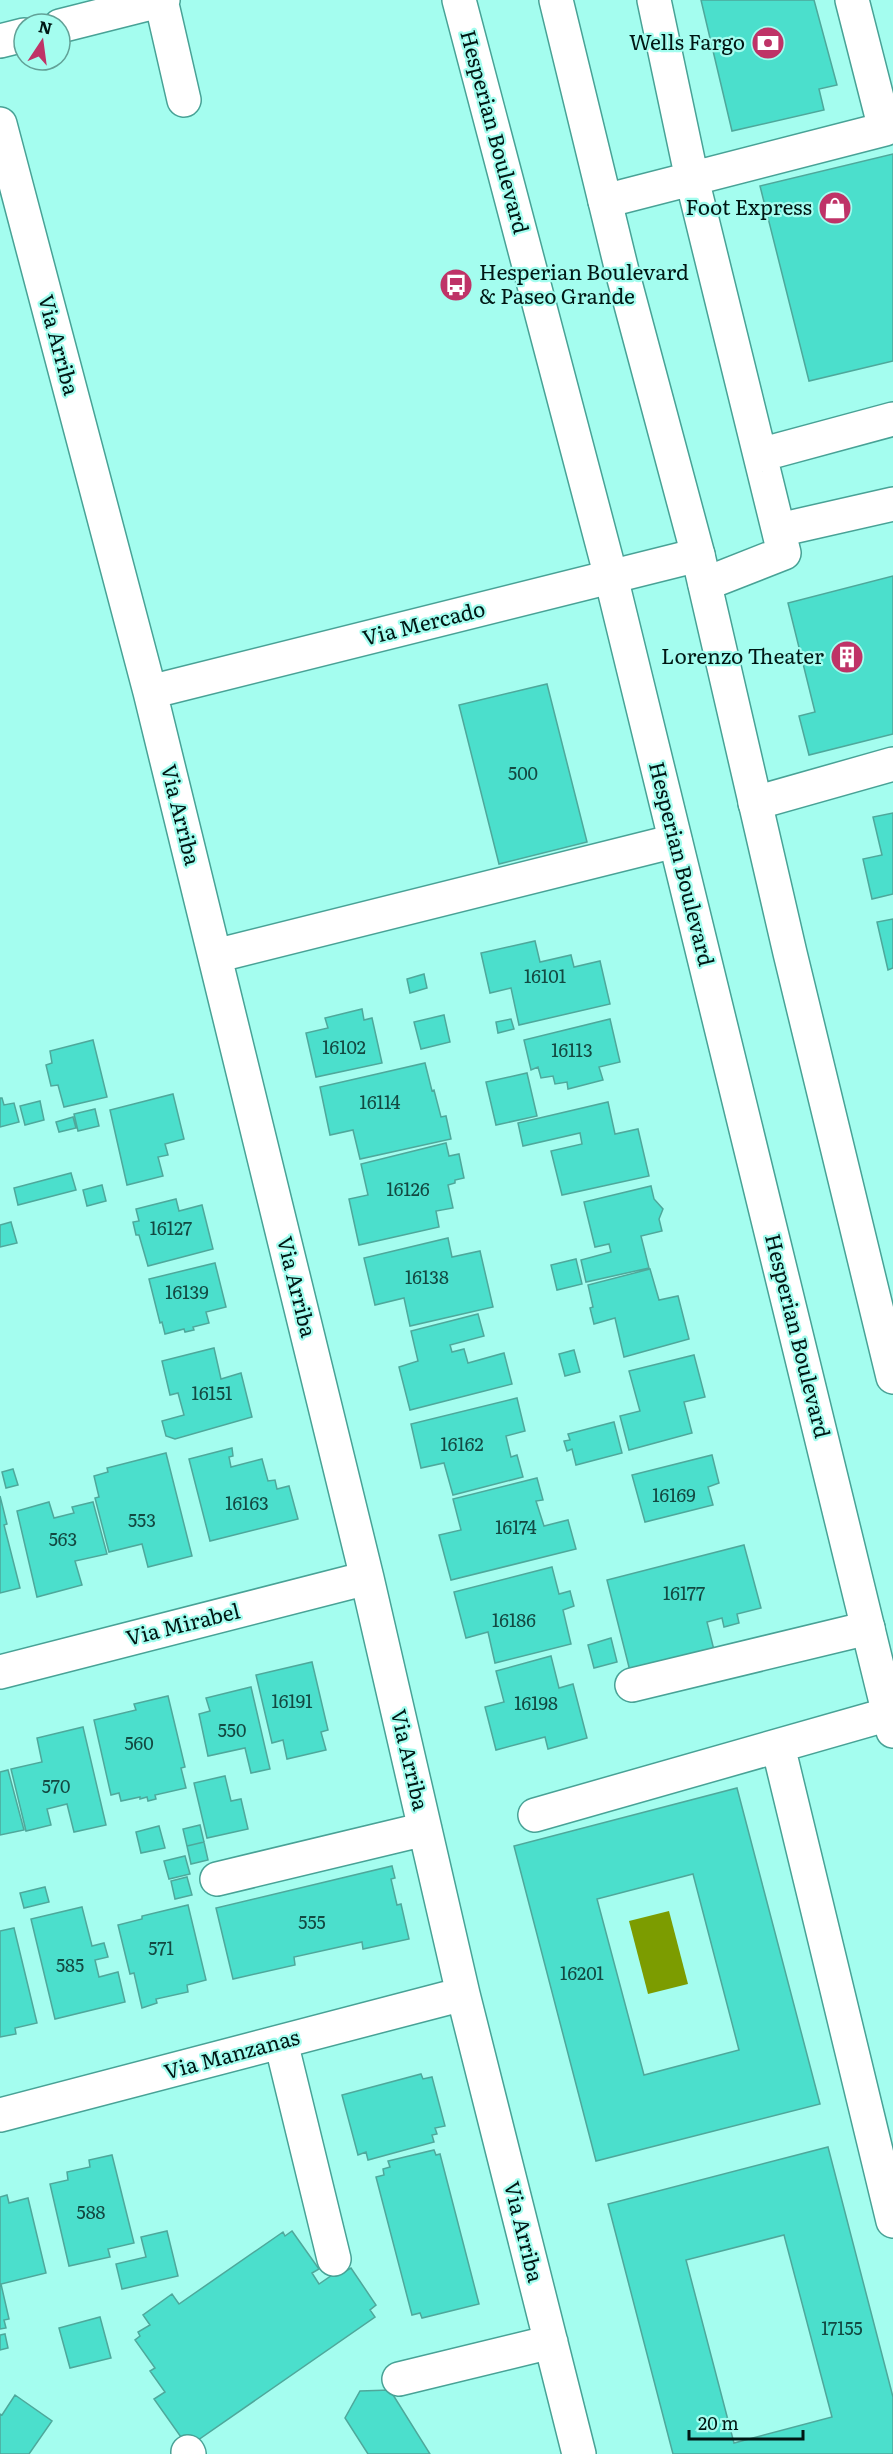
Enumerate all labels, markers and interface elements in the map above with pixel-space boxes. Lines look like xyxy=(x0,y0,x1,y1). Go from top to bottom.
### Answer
north arrow xyxy=(12,12,72,72)
text: N xyxy=(36,13,55,40)
place label: Wells Fargo xyxy=(629,25,745,56)
bank icon: Wells Fargo xyxy=(750,25,786,61)
street label: Hesperian Boulevard xyxy=(454,26,539,237)
place label: Foot Express xyxy=(686,190,812,221)
shop icon: Foot Express xyxy=(817,190,853,226)
place label: Hesperian Boulevard & Paseo Grande xyxy=(479,255,689,310)
bus stop icon: Hesperian Boulevard & Paseo Grande xyxy=(438,267,474,303)
street label: Via Arriba xyxy=(32,290,89,399)
street label: Via Mercado xyxy=(359,591,488,652)
place label: Lorenzo Theater xyxy=(661,639,824,670)
building icon: Lorenzo Theater xyxy=(829,639,865,675)
street label: Hesperian Boulevard xyxy=(643,758,724,969)
house number: 500 xyxy=(508,759,538,786)
street label: Via Arriba xyxy=(155,761,210,869)
house number: 16101 xyxy=(524,962,566,989)
house number: 16102 xyxy=(322,1033,366,1060)
house number: 16113 xyxy=(551,1036,593,1063)
house number: 16114 xyxy=(360,1088,401,1115)
house number: 16126 xyxy=(386,1175,430,1202)
house number: 16127 xyxy=(150,1214,192,1241)
street label: Hesperian Boulevard xyxy=(759,1230,840,1441)
street label: Via Arriba xyxy=(271,1233,326,1341)
house number: 16138 xyxy=(405,1263,449,1290)
house number: 16139 xyxy=(165,1278,209,1305)
house number: 16151 xyxy=(192,1379,232,1406)
house number: 16162 xyxy=(440,1430,484,1457)
house number: 16169 xyxy=(652,1481,696,1508)
house number: 16163 xyxy=(225,1489,269,1516)
house number: 553 xyxy=(128,1506,156,1533)
house number: 16174 xyxy=(495,1513,537,1540)
house number: 563 xyxy=(49,1525,77,1552)
house number: 16177 xyxy=(663,1579,705,1606)
street label: Via Mirabel xyxy=(122,1593,243,1652)
house number: 16186 xyxy=(492,1606,536,1633)
house number: 16191 xyxy=(271,1687,313,1714)
house number: 16198 xyxy=(514,1689,558,1716)
street label: Via Arriba xyxy=(385,1706,438,1814)
house number: 550 xyxy=(218,1716,246,1743)
house number: 560 xyxy=(124,1729,154,1756)
house number: 570 xyxy=(42,1772,70,1799)
house number: 555 xyxy=(298,1908,326,1935)
house number: 571 xyxy=(148,1934,174,1961)
house number: 585 xyxy=(56,1951,84,1978)
house number: 16201 xyxy=(560,1959,604,1986)
street label: Via Manzanas xyxy=(160,2020,303,2086)
street label: Via Arriba xyxy=(498,2178,553,2286)
house number: 588 xyxy=(77,2198,106,2225)
house number: 17155 xyxy=(821,2314,863,2341)
scale bar xyxy=(689,2403,803,2441)
text: 20 m xyxy=(698,2409,739,2436)

